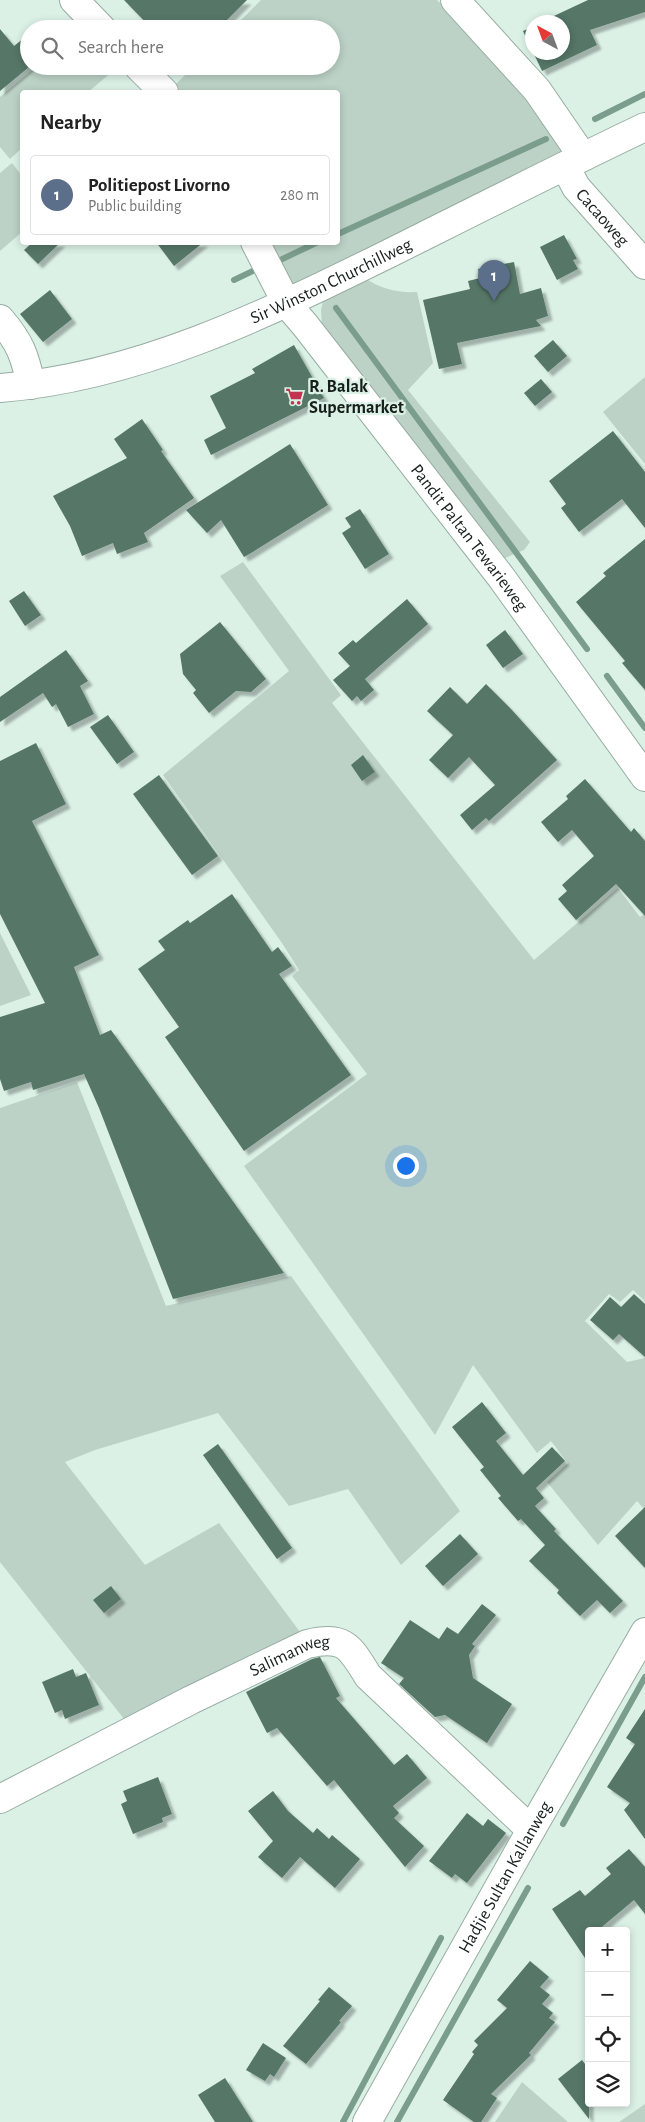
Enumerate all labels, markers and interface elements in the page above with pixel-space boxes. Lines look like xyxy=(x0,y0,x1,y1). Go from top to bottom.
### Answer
north arrow xyxy=(525,15,570,60)
search box xyxy=(20,20,340,75)
icon: search xyxy=(38,34,66,62)
text: Search here xyxy=(78,38,164,57)
text: Nearby xyxy=(40,112,101,133)
text: Politiepost Livorno xyxy=(88,176,230,195)
street label: Cacaoweg xyxy=(572,186,632,250)
text: 1 xyxy=(54,187,60,203)
text: 280 m xyxy=(280,187,319,203)
text: Public building xyxy=(88,198,182,214)
street label: Sir Winston Churchillweg xyxy=(248,235,415,328)
pin: 1 xyxy=(478,260,510,301)
place label: R. Balak Supermarket xyxy=(309,378,404,417)
supermarket icon: R. Balak Supermarket xyxy=(285,386,305,406)
street label: Pandit Paltan Tewarieweg xyxy=(407,461,531,615)
your location xyxy=(393,1153,419,1179)
street label: Salimanweg xyxy=(247,1633,331,1680)
street label: Hadjie Sultan Kallanweg xyxy=(456,1798,556,1957)
map controls xyxy=(585,1927,630,2107)
button: + xyxy=(585,1927,630,1972)
button: − xyxy=(585,1972,630,2017)
button: locate xyxy=(585,2017,630,2062)
button: layers xyxy=(585,2062,630,2107)

